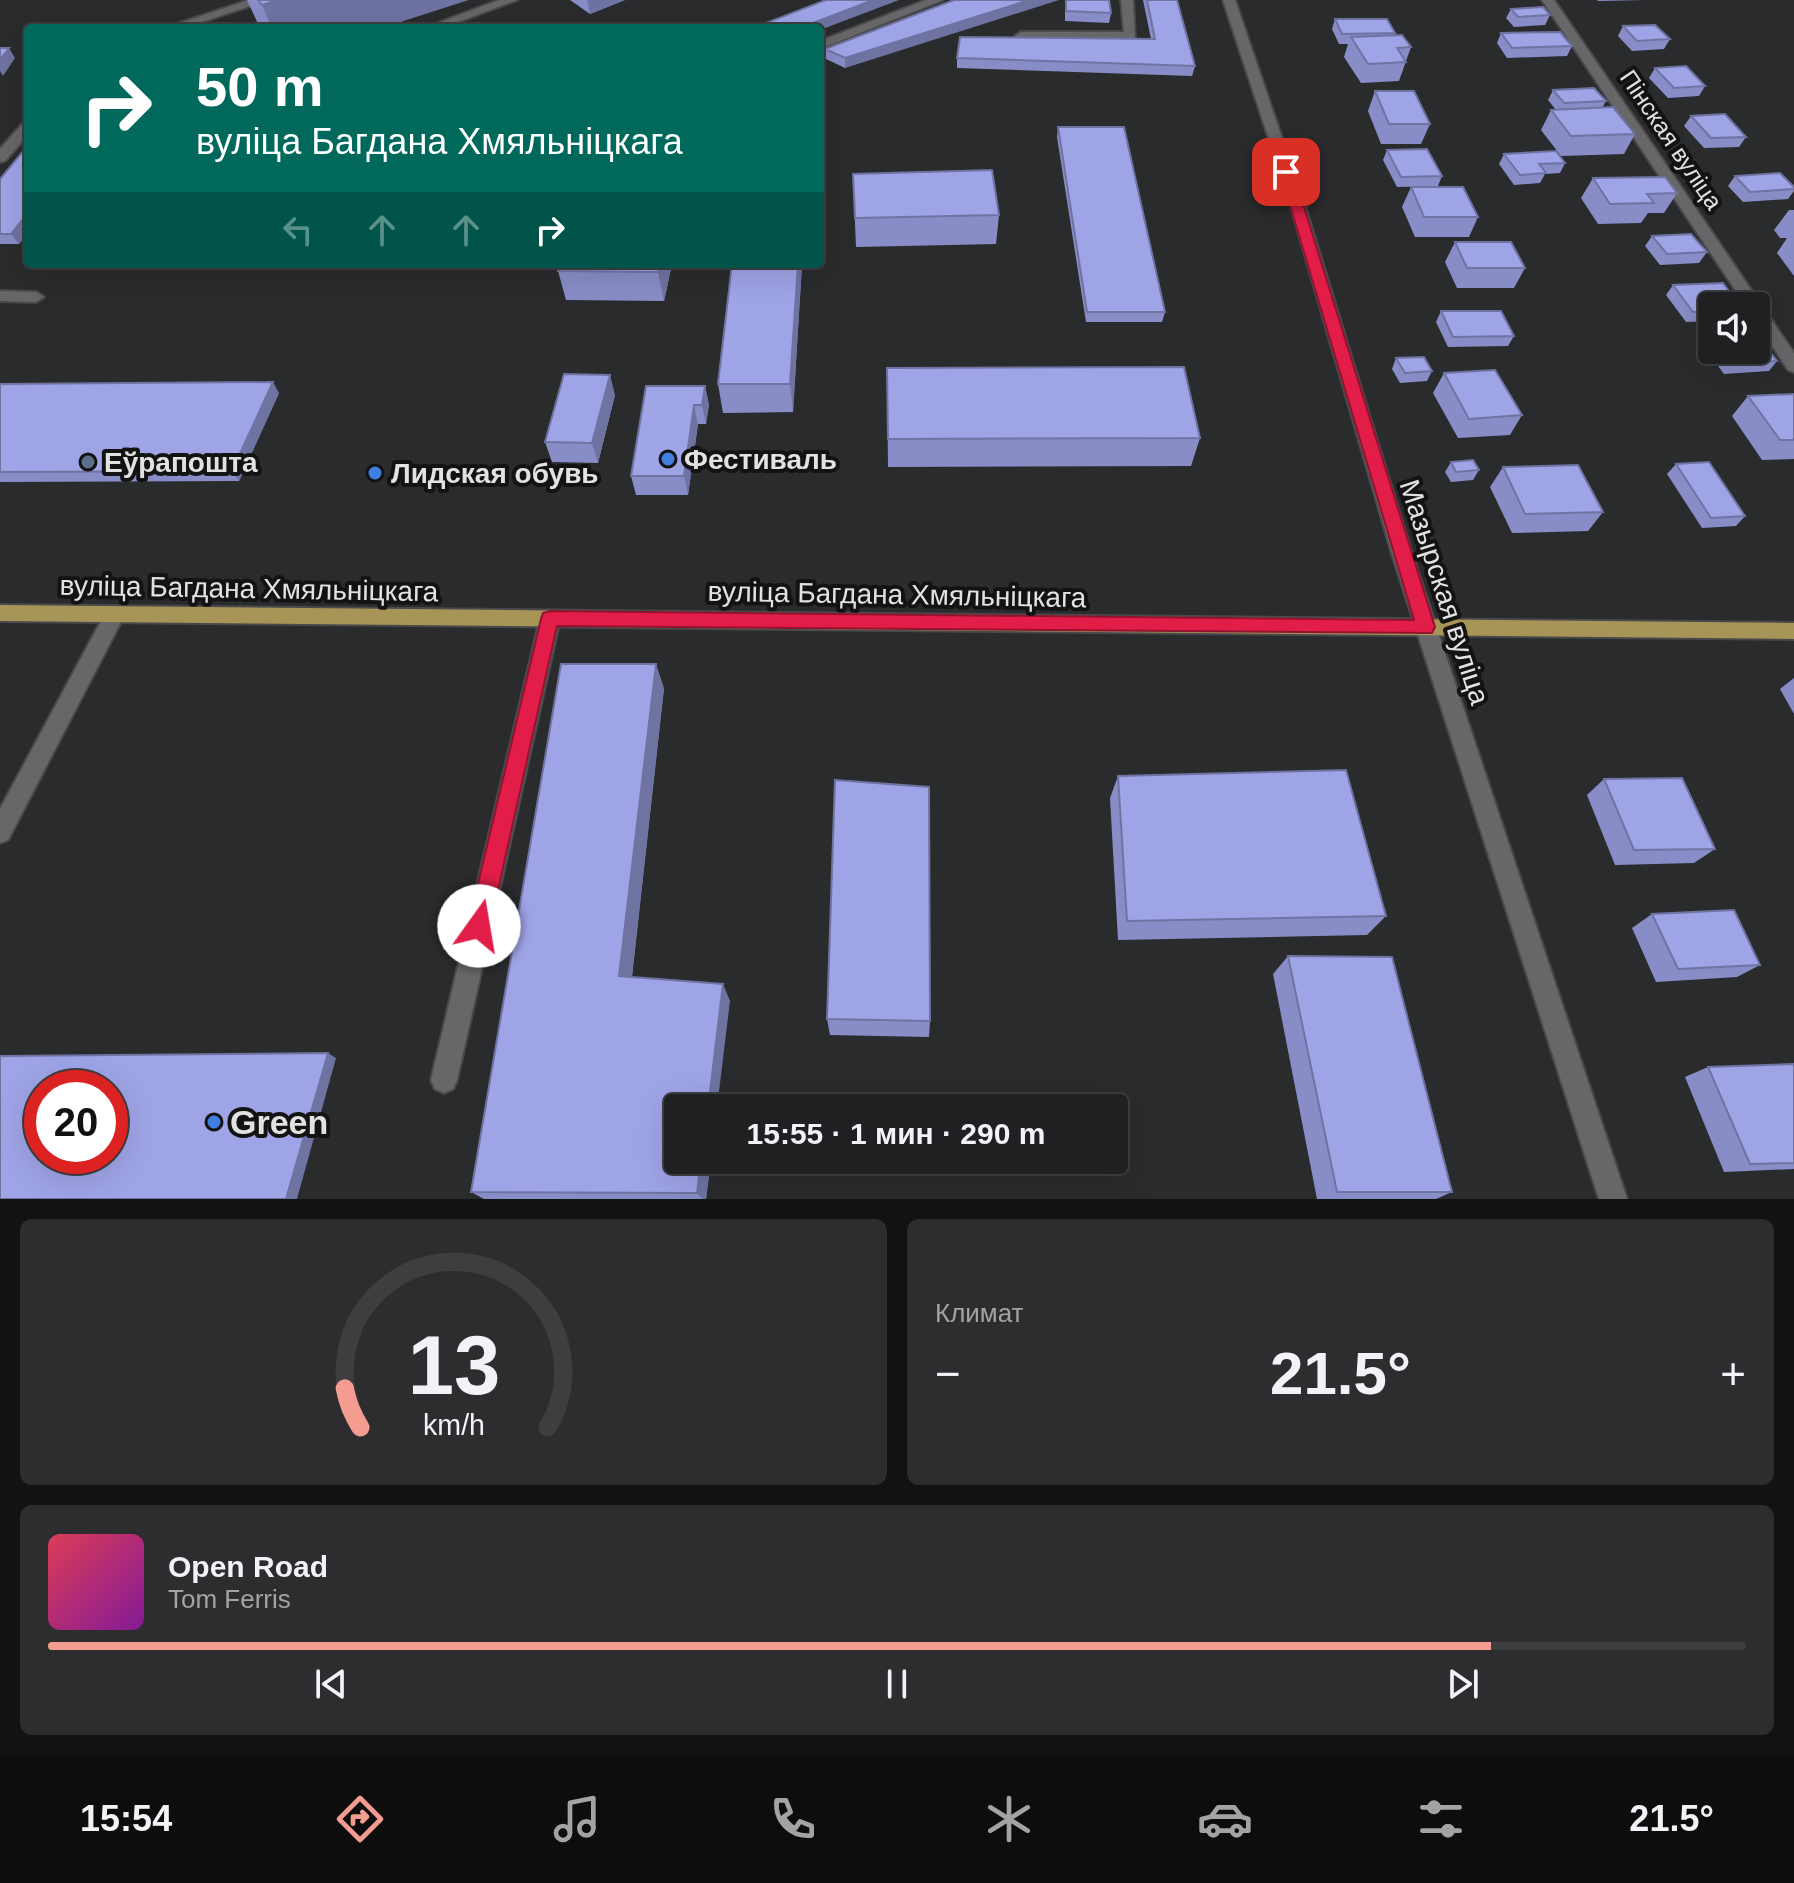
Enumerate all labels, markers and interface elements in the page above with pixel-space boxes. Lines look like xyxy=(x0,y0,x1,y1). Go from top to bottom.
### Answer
text: 50 m xyxy=(196,55,324,118)
icon: right xyxy=(64,56,168,160)
street label: Пінская вуліца xyxy=(1615,65,1728,215)
text: вуліца Багдана Хмяльніцкага xyxy=(196,121,683,162)
pin xyxy=(1252,138,1320,206)
icon: arrive xyxy=(1264,150,1308,194)
icon: left xyxy=(276,208,320,252)
icon: ahead xyxy=(360,208,404,252)
icon: ahead xyxy=(444,208,488,252)
icon: right xyxy=(528,208,572,252)
map controls xyxy=(1698,292,1770,364)
button: sound xyxy=(1698,292,1770,364)
place label: Фестиваль xyxy=(684,444,837,475)
place label: Еўрапошта xyxy=(104,447,258,478)
marker: Фестиваль xyxy=(659,450,677,468)
marker: Еўрапошта xyxy=(79,453,97,471)
place label: Лидская обувь xyxy=(391,458,599,489)
marker: Лидская обувь xyxy=(366,464,384,482)
street label: Мазырская вуліца xyxy=(1394,476,1496,709)
street label: вуліца Багдана Хмяльніцкага xyxy=(59,570,439,607)
street label: вуліца Багдана Хмяльніцкага xyxy=(707,576,1087,613)
position arrow xyxy=(437,884,521,968)
speed limit sign: 20 xyxy=(24,1070,128,1174)
place label: Green xyxy=(230,1103,328,1141)
marker: Green xyxy=(205,1113,223,1131)
text: 15:55 · 1 мин · 290 m xyxy=(747,1117,1045,1150)
text: Климат xyxy=(935,1298,1024,1328)
text: 13 xyxy=(407,1319,500,1412)
text: 21.5° xyxy=(1270,1340,1411,1407)
text: − xyxy=(935,1349,961,1398)
text: + xyxy=(1720,1349,1746,1398)
text: km/h xyxy=(423,1409,484,1441)
text: Open Road xyxy=(168,1550,328,1583)
text: Tom Ferris xyxy=(168,1584,291,1614)
icon: previous xyxy=(309,1662,353,1706)
icon: pause xyxy=(875,1662,919,1706)
icon: next xyxy=(1441,1662,1485,1706)
icon: directions xyxy=(332,1791,388,1847)
icon: music xyxy=(549,1791,605,1847)
icon: phone xyxy=(765,1791,821,1847)
icon: climate xyxy=(981,1791,1037,1847)
icon: car xyxy=(1197,1791,1253,1847)
icon: filters xyxy=(1413,1791,1469,1847)
text: 15:54 xyxy=(80,1798,172,1839)
text: 21.5° xyxy=(1629,1798,1714,1839)

